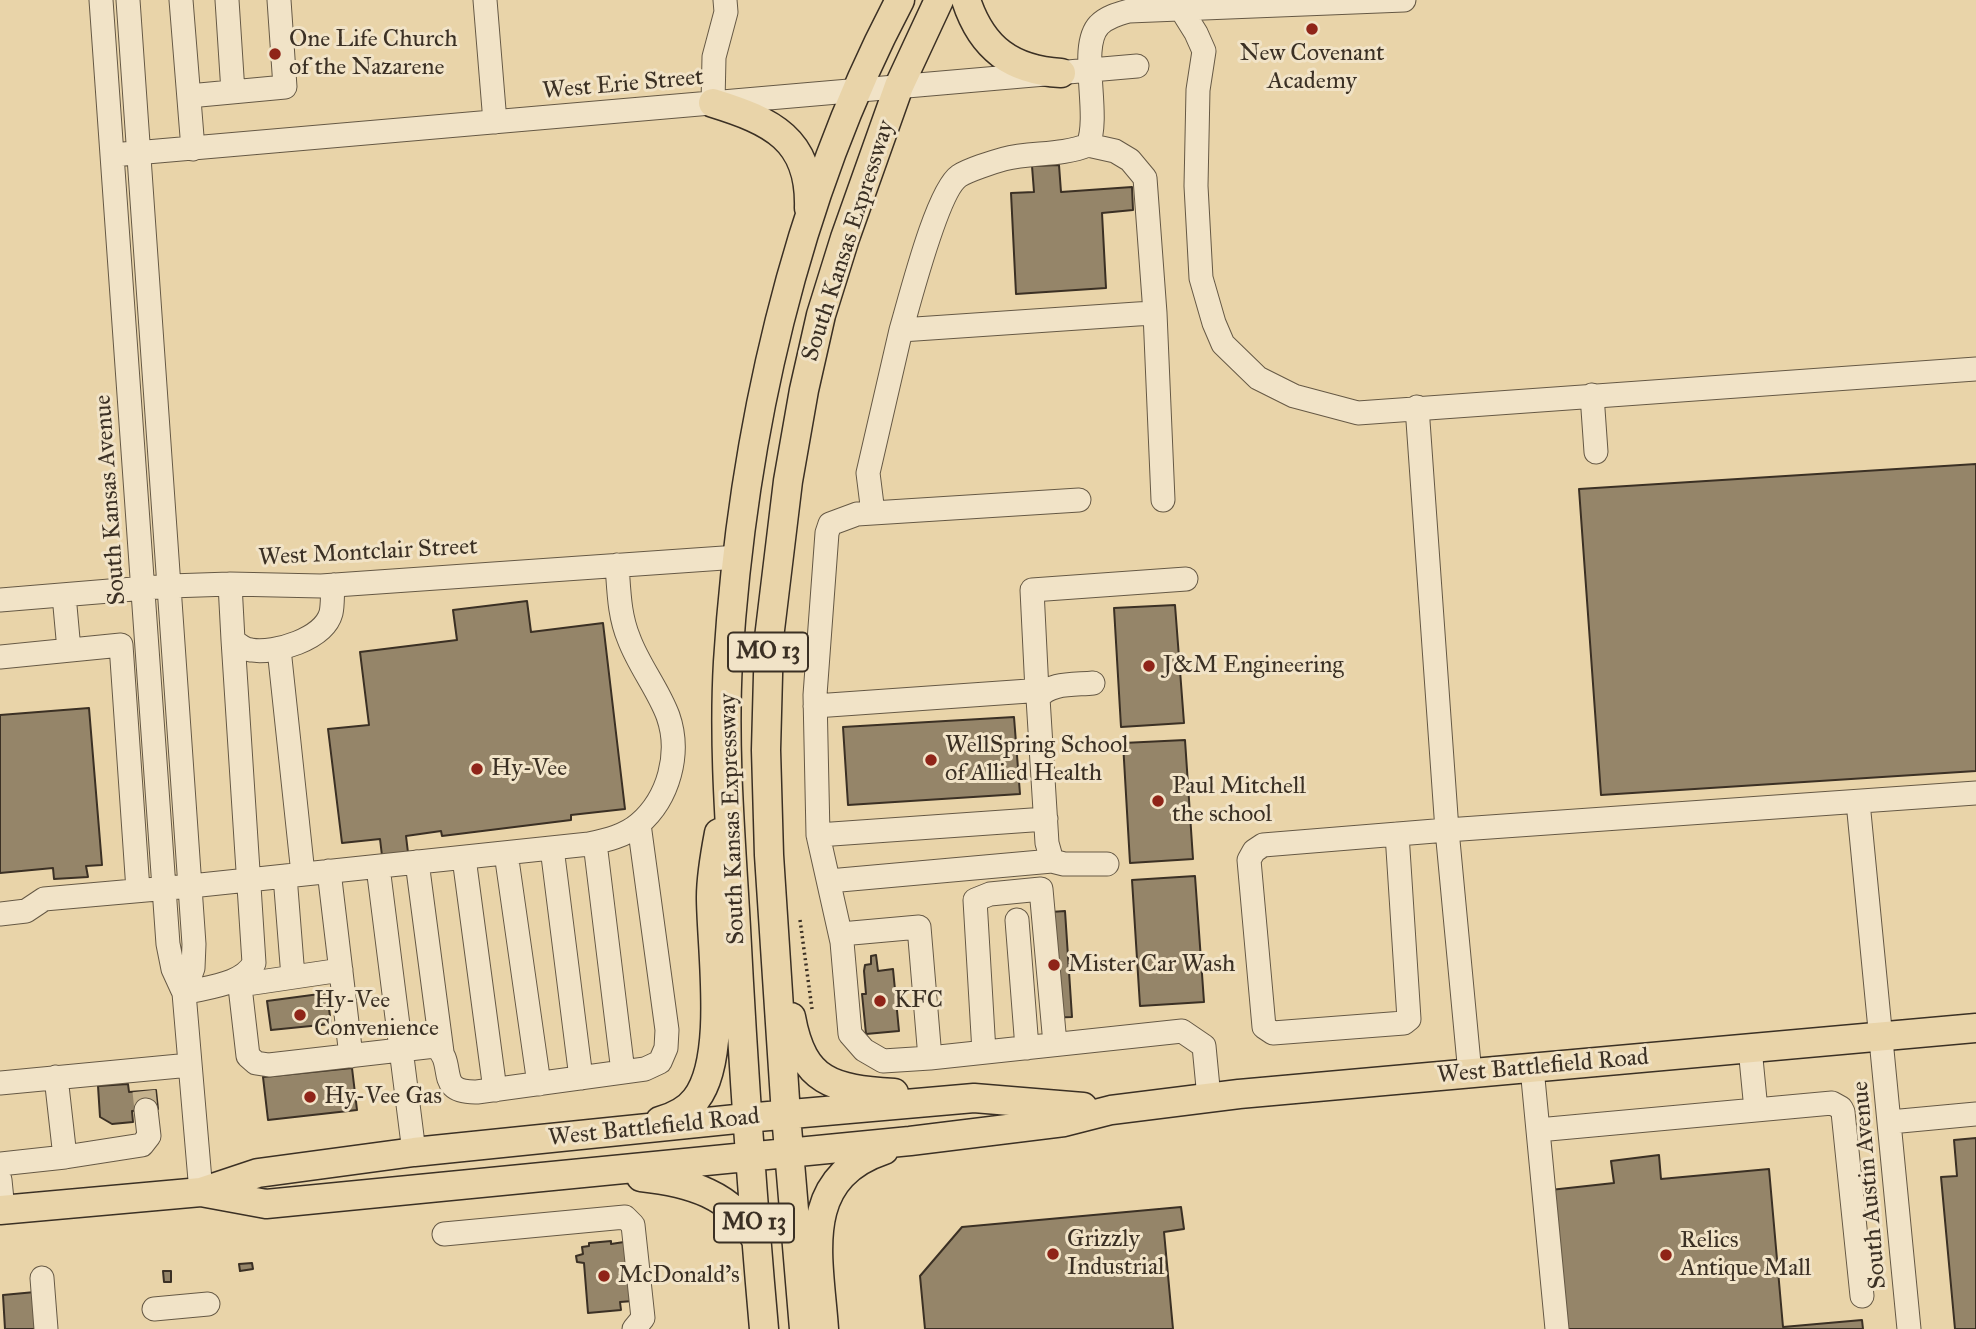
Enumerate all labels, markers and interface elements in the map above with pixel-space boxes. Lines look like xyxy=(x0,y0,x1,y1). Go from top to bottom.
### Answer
marker: New Covenant Academy xyxy=(1304,21,1320,37)
place label: One Life Church of the Nazarene xyxy=(289,26,458,82)
place label: New Covenant Academy xyxy=(1239,40,1385,96)
marker: One Life Church of the Nazarene xyxy=(267,46,283,62)
street label: West Erie Street xyxy=(541,64,705,106)
street label: South Kansas Expressway xyxy=(796,117,902,365)
street label: South Kansas Avenue xyxy=(89,394,133,606)
street label: West Montclair Street xyxy=(258,533,478,573)
road number: MO 13 xyxy=(728,632,808,672)
place label: J&M Engineering xyxy=(1163,652,1344,680)
marker: J&M Engineering xyxy=(1141,658,1157,674)
street label: South Kansas Expressway xyxy=(714,693,752,945)
place label: WellSpring School of Allied Health xyxy=(945,732,1129,788)
marker: WellSpring School of Allied Health xyxy=(923,752,939,768)
place label: Hy-Vee xyxy=(491,755,567,783)
marker: Hy-Vee xyxy=(469,761,485,777)
place label: Paul Mitchell the school xyxy=(1172,773,1306,829)
marker: Paul Mitchell the school xyxy=(1150,793,1166,809)
place label: Mister Car Wash xyxy=(1068,951,1235,979)
marker: Mister Car Wash xyxy=(1046,957,1062,973)
place label: Hy-Vee Convenience xyxy=(314,987,439,1043)
place label: KFC xyxy=(894,987,943,1015)
marker: KFC xyxy=(872,993,888,1009)
marker: Hy-Vee Convenience xyxy=(292,1007,308,1023)
street label: West Battlefield Road xyxy=(1436,1043,1650,1091)
street label: South Austin Avenue xyxy=(1847,1080,1893,1290)
place label: Hy-Vee Gas xyxy=(324,1083,442,1111)
marker: Hy-Vee Gas xyxy=(302,1089,318,1105)
street label: West Battlefield Road xyxy=(547,1103,761,1153)
road number: MO 13 xyxy=(714,1204,794,1242)
place label: Grizzly Industrial xyxy=(1067,1226,1165,1282)
place label: Relics Antique Mall xyxy=(1680,1227,1811,1283)
marker: Grizzly Industrial xyxy=(1045,1246,1061,1262)
marker: Relics Antique Mall xyxy=(1658,1247,1674,1263)
place label: McDonald's xyxy=(618,1262,740,1290)
marker: McDonald's xyxy=(596,1268,612,1284)

